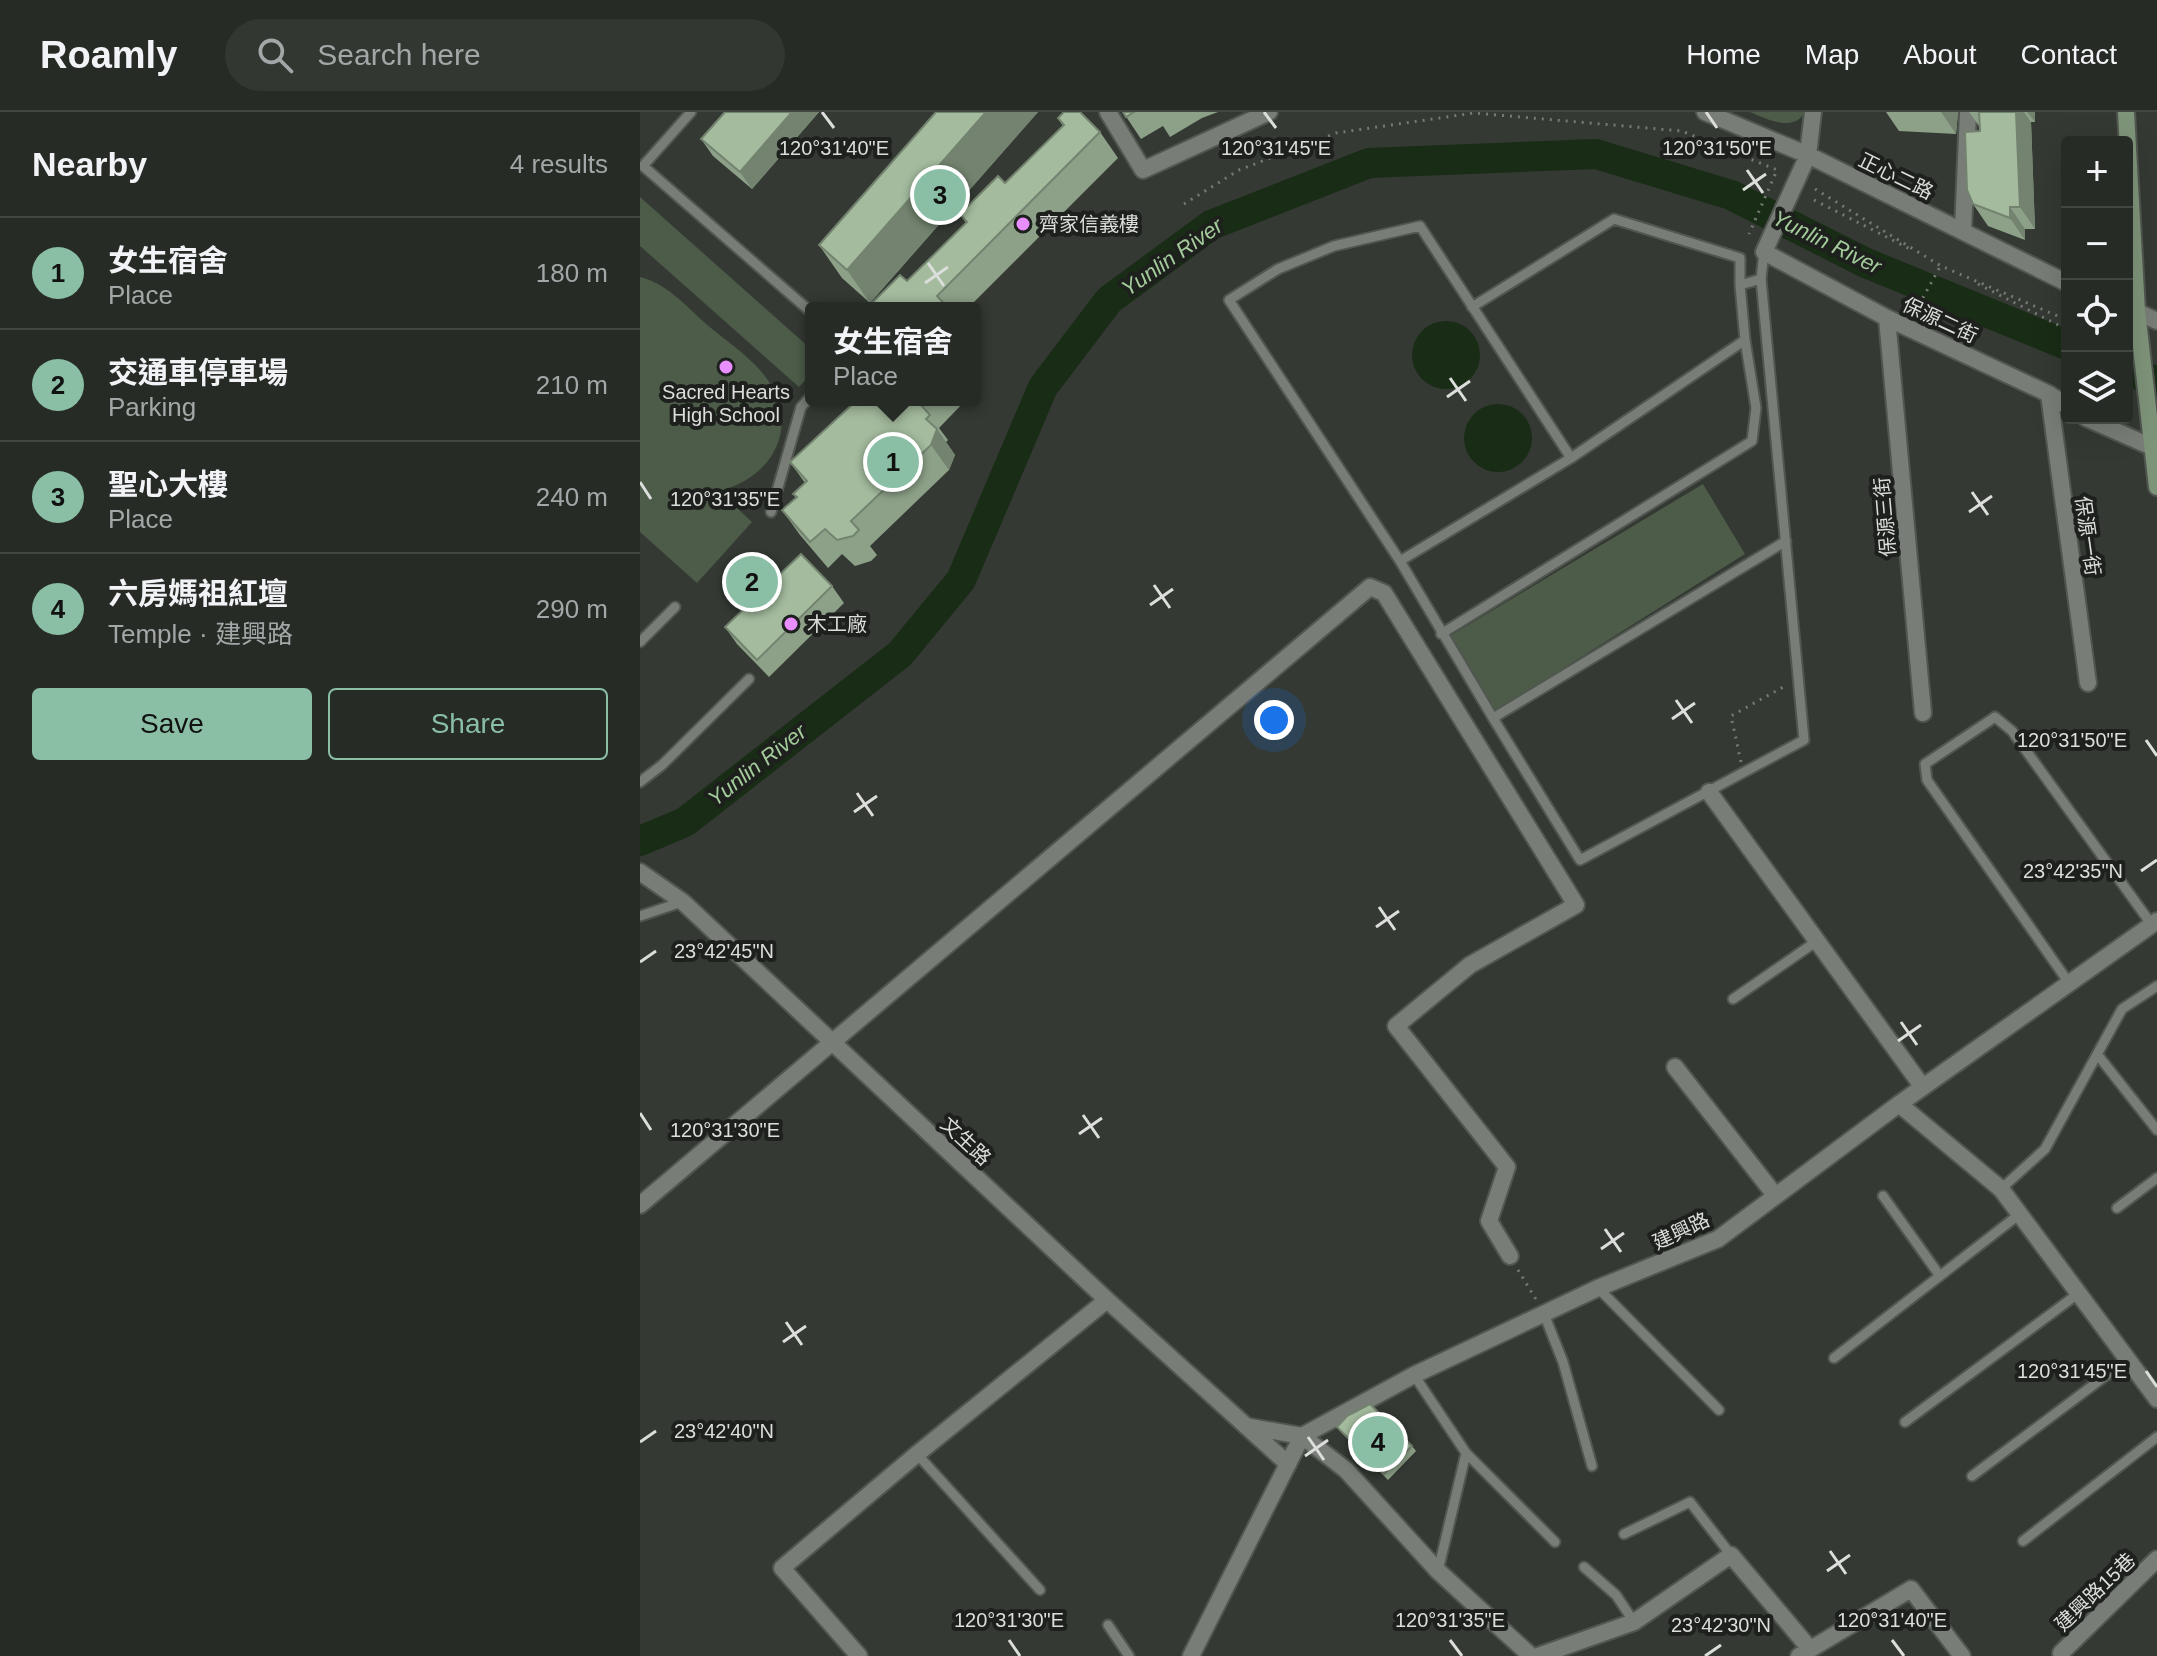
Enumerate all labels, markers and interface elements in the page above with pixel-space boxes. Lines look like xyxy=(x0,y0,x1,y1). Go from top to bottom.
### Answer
search box xyxy=(225,19,785,91)
icon: search xyxy=(253,33,297,77)
text: Roamly xyxy=(40,34,177,76)
text: Search here xyxy=(317,38,481,71)
text: Home xyxy=(1686,39,1761,70)
text: Map xyxy=(1805,39,1859,70)
text: About xyxy=(1903,39,1977,70)
text: Contact xyxy=(2021,39,2117,70)
map controls xyxy=(2061,136,2133,424)
button: + xyxy=(2061,136,2133,208)
text: 120°31'40"E xyxy=(779,137,889,159)
text: 120°31'45"E xyxy=(1221,137,1331,159)
text: 120°31'50"E xyxy=(1662,137,1772,159)
text: Nearby xyxy=(32,145,147,183)
text: 4 results xyxy=(510,149,608,179)
street label: 正心二路 xyxy=(1855,149,1937,203)
pin: 3 xyxy=(914,165,966,225)
water label: Yunlin River xyxy=(1769,205,1887,280)
button: − xyxy=(2061,208,2133,280)
water label: Yunlin River xyxy=(1117,212,1229,301)
place label: 齊家信義樓 xyxy=(1039,213,1139,235)
marker: 齊家信義樓 xyxy=(1014,215,1032,233)
text: 女生宿舍 xyxy=(108,244,228,277)
text: 1 xyxy=(51,258,65,288)
text: 180 m xyxy=(536,258,608,288)
text: Place xyxy=(108,280,173,310)
button: locate xyxy=(2061,280,2133,352)
street label: 保源二街 xyxy=(1899,293,1981,347)
popup xyxy=(805,302,981,406)
text: 女生宿舍 xyxy=(833,325,953,358)
button: layers xyxy=(2061,352,2133,424)
text: 交通車停車場 xyxy=(108,356,288,389)
marker: Sacred Hearts High School xyxy=(717,358,735,376)
text: Place xyxy=(833,361,898,391)
text: 2 xyxy=(51,370,65,400)
text: 210 m xyxy=(536,370,608,400)
place label: Sacred Hearts High School xyxy=(662,381,790,426)
text: Parking xyxy=(108,392,196,422)
pin: 1 xyxy=(867,432,919,492)
text: 聖心大樓 xyxy=(108,468,228,501)
street label: 保源三街 xyxy=(1871,476,1899,558)
text: 3 xyxy=(51,482,65,512)
text: 240 m xyxy=(536,482,608,512)
text: 120°31'35"E xyxy=(670,488,780,510)
street label: 保源一街 xyxy=(2072,495,2104,577)
text: Place xyxy=(108,504,173,534)
pin: 2 xyxy=(726,552,778,612)
text: 六房媽祖紅壇 xyxy=(108,577,288,610)
text: 4 xyxy=(51,594,65,624)
text: 290 m xyxy=(536,594,608,624)
place label: 木工廠 xyxy=(807,613,867,635)
marker: 木工廠 xyxy=(782,615,800,633)
text: Temple · 建興路 xyxy=(108,619,293,649)
button: Save xyxy=(32,688,312,760)
button: Share xyxy=(328,688,608,760)
your location xyxy=(1254,700,1294,740)
water label: Yunlin River xyxy=(703,718,812,811)
text: 120°31'50"E xyxy=(2017,729,2127,751)
text: 23°42'35"N xyxy=(2023,860,2123,882)
text: 23°42'45"N xyxy=(674,940,774,962)
street label: 文生路 xyxy=(937,1112,995,1170)
text: 120°31'30"E xyxy=(670,1119,780,1141)
street label: 建興路 xyxy=(1649,1208,1713,1254)
text: 120°31'45"E xyxy=(2017,1360,2127,1382)
pin: 4 xyxy=(1352,1412,1404,1472)
text: 23°42'40"N xyxy=(674,1420,774,1442)
street label: 建興路15巷 xyxy=(2051,1549,2139,1635)
text: 120°31'30"E xyxy=(954,1609,1064,1631)
text: 120°31'35"E xyxy=(1395,1609,1505,1631)
text: 120°31'40"E xyxy=(1837,1609,1947,1631)
text: 23°42'30"N xyxy=(1671,1614,1771,1636)

